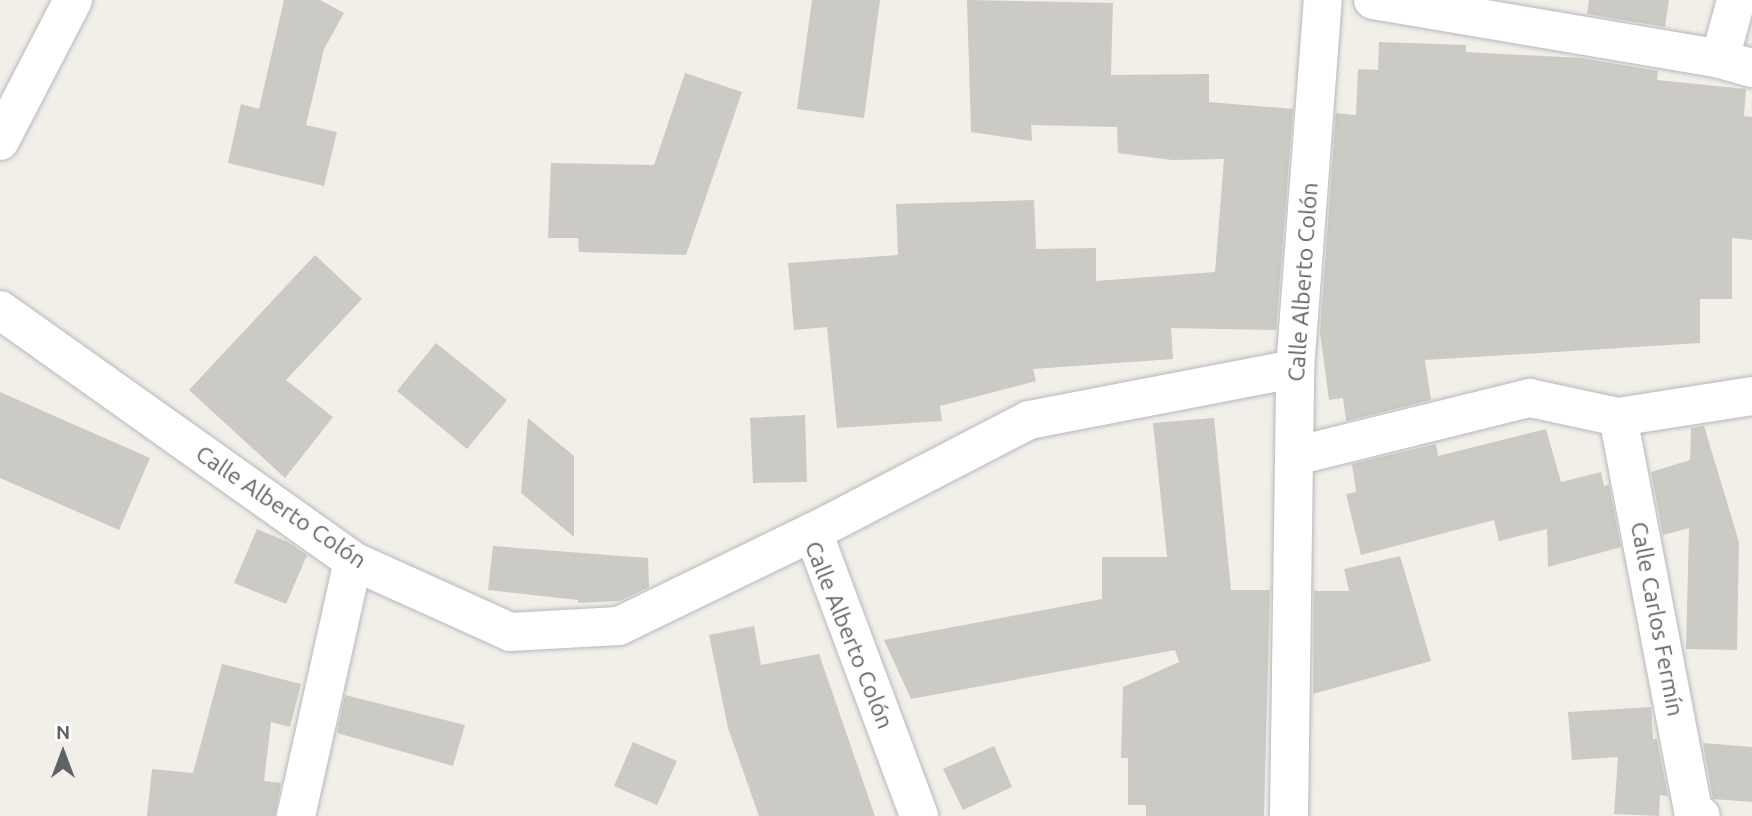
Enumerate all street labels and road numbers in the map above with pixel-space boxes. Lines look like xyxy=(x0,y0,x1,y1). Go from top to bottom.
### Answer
street label: Calle Alberto Colón xyxy=(1282,181,1324,383)
street label: Calle Alberto Colón xyxy=(191,440,371,574)
street label: Calle Carlos Fermín xyxy=(1625,519,1689,719)
street label: Calle Alberto Colón xyxy=(799,537,899,733)

